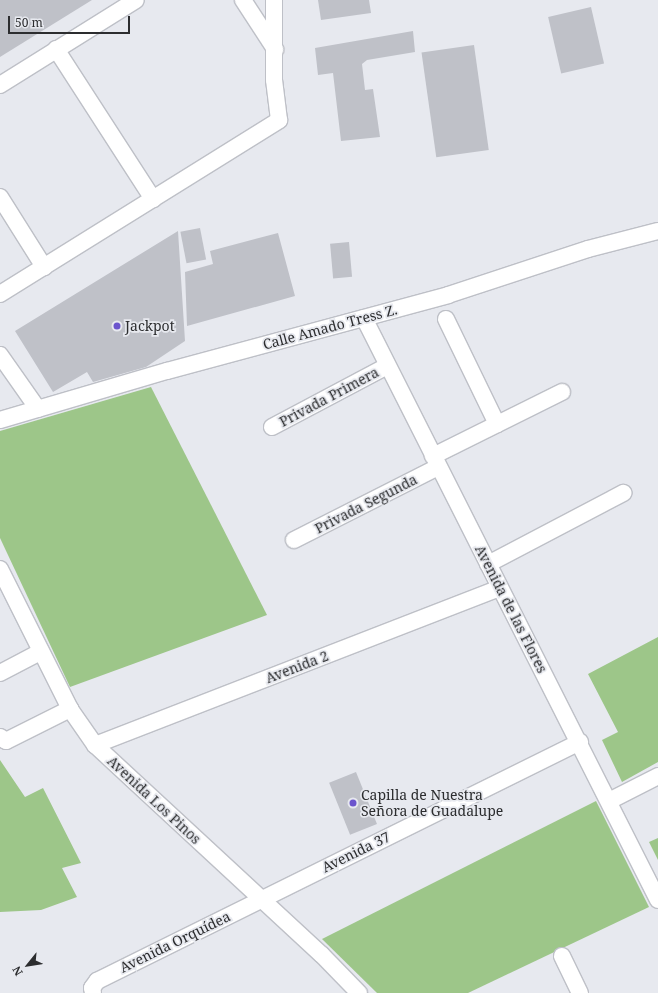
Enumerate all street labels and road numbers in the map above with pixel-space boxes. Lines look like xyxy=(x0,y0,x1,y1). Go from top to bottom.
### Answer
street label: Calle Amado Tress Z. xyxy=(261,301,399,353)
street label: Privada Primera xyxy=(276,364,382,430)
street label: Privada Segunda xyxy=(312,471,420,537)
street label: Avenida de las Flores xyxy=(471,542,551,676)
street label: Avenida 2 xyxy=(263,647,331,687)
street label: Avenida Los Pinos xyxy=(104,752,204,848)
street label: Avenida 37 xyxy=(319,828,393,876)
street label: Avenida Orquídea xyxy=(117,908,233,976)

